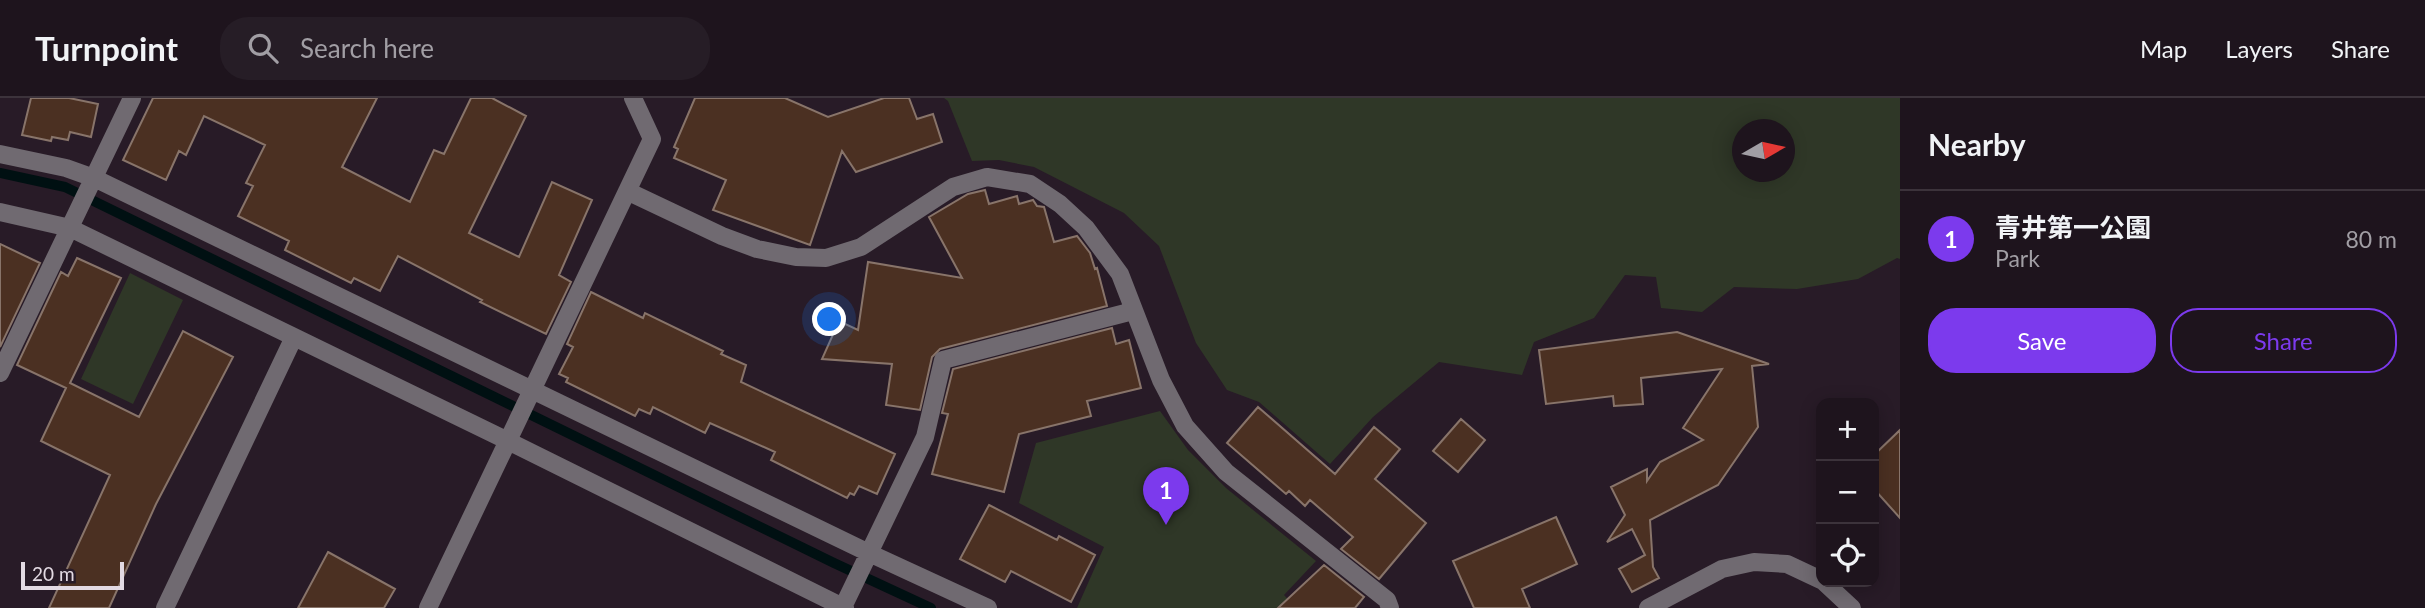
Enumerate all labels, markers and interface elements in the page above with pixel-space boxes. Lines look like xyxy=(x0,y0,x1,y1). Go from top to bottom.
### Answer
search box xyxy=(220,17,710,80)
text: Turnpoint xyxy=(35,28,178,68)
icon: search xyxy=(244,29,282,67)
text: Search here xyxy=(300,32,434,64)
text: Map xyxy=(2140,34,2187,63)
text: Layers xyxy=(2225,34,2293,63)
text: Share xyxy=(2331,34,2390,63)
north arrow xyxy=(1732,119,1795,182)
text: Nearby xyxy=(1928,126,2026,162)
text: 青井第一公園 xyxy=(1995,211,2151,243)
text: 1 xyxy=(1944,225,1958,253)
text: 80 m xyxy=(2346,225,2397,253)
text: Park xyxy=(1995,244,2040,272)
your location xyxy=(812,302,846,336)
button: Save xyxy=(1928,308,2156,373)
button: Share xyxy=(2170,308,2397,373)
map controls xyxy=(1816,398,1879,587)
button: + xyxy=(1816,398,1879,461)
button: − xyxy=(1816,461,1879,524)
pin: 1 xyxy=(1143,467,1189,525)
button: locate xyxy=(1816,524,1879,587)
scale bar xyxy=(21,559,124,591)
text: 20 m xyxy=(32,562,75,585)

